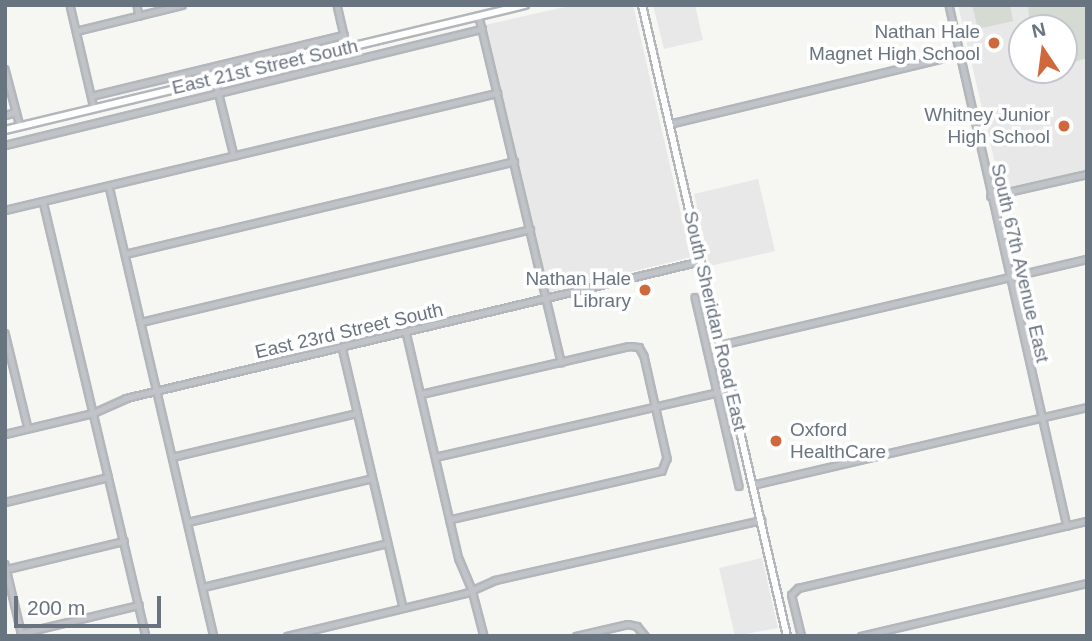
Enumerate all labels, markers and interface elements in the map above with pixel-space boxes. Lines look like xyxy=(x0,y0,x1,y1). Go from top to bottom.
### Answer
north arrow xyxy=(1008,14,1078,84)
text: N xyxy=(1030,18,1048,42)
place label: Nathan Hale Magnet High School xyxy=(809,21,980,65)
street label: East 21st Street South xyxy=(170,35,360,99)
marker: Nathan Hale Magnet High School xyxy=(986,35,1002,51)
place label: Whitney Junior High School xyxy=(924,104,1050,148)
marker: Whitney Junior High School xyxy=(1056,118,1072,134)
street label: South 67th Avenue East xyxy=(986,161,1054,365)
street label: South Sheridan Road East xyxy=(679,209,751,433)
place label: Nathan Hale Library xyxy=(525,268,631,312)
marker: Nathan Hale Library xyxy=(637,282,653,298)
street label: East 23rd Street South xyxy=(253,298,445,364)
place label: Oxford HealthCare xyxy=(790,419,886,463)
marker: Oxford HealthCare xyxy=(768,433,784,449)
scale bar xyxy=(18,582,164,626)
text: 200 m xyxy=(27,596,85,619)

